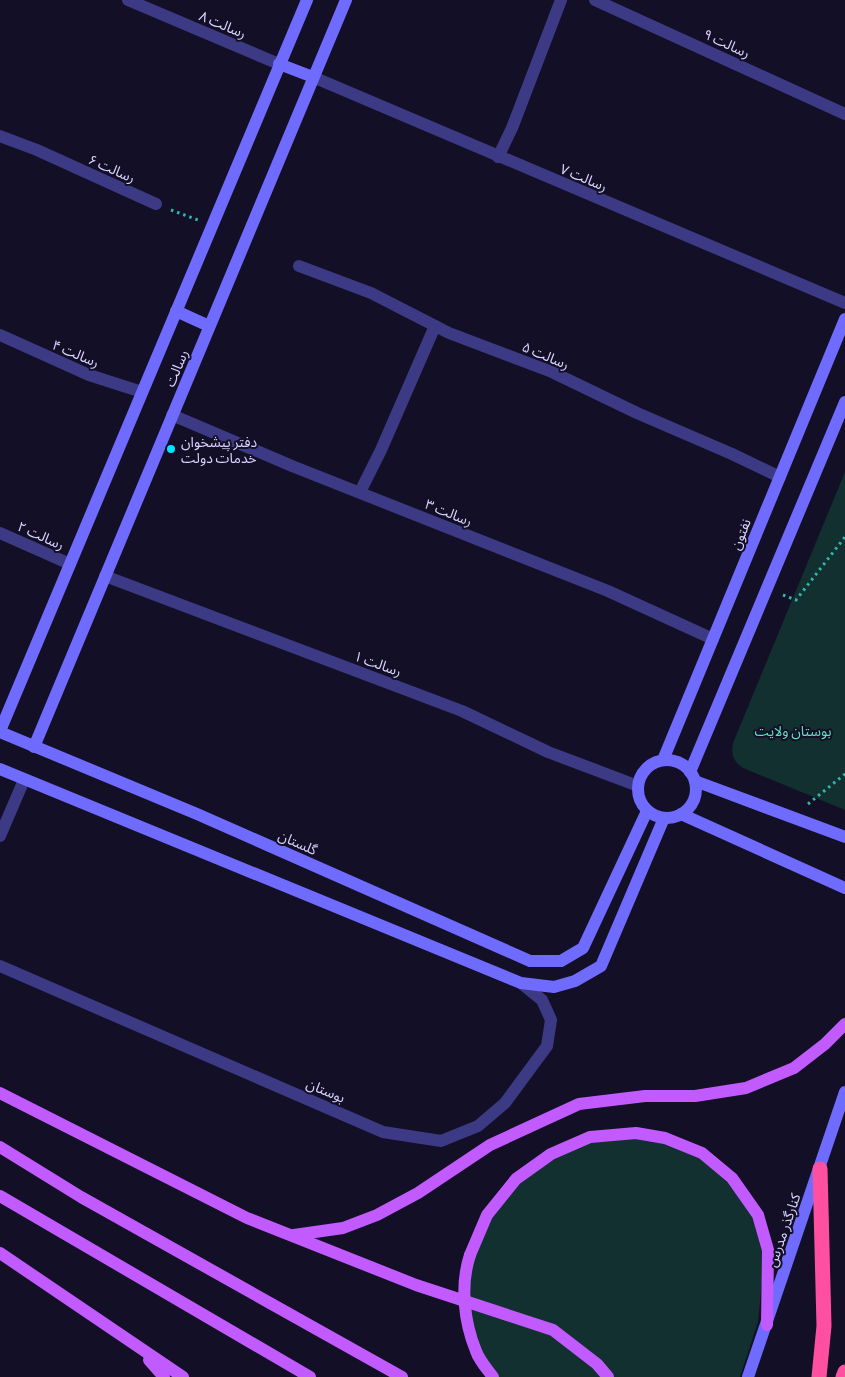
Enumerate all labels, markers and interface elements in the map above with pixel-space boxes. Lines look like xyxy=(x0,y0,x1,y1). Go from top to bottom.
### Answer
street label: رسالت ۸ xyxy=(197,7,249,42)
street label: رسالت ۹ xyxy=(701,25,753,62)
street label: رسالت ۶ xyxy=(86,150,138,187)
street label: رسالت ۷ xyxy=(558,160,610,195)
street label: رسالت ۴ xyxy=(50,336,102,371)
street label: رسالت ۵ xyxy=(520,338,572,373)
street label: رسالت xyxy=(161,347,192,390)
place label: دفتر پیشخوان خدمات دولت xyxy=(181,433,257,467)
marker: دفتر پیشخوان خدمات دولت xyxy=(165,443,177,455)
street label: رسالت ۳ xyxy=(423,495,475,530)
street label: نفتون xyxy=(726,516,755,552)
street label: رسالت ۲ xyxy=(15,517,67,554)
street label: رسالت ۱ xyxy=(352,647,404,680)
park label: بوستان ولایت xyxy=(755,722,832,740)
street label: گلستان xyxy=(276,826,320,859)
street label: بوستان xyxy=(304,1074,348,1107)
street label: کنارگذر مدرس xyxy=(762,1191,805,1269)

